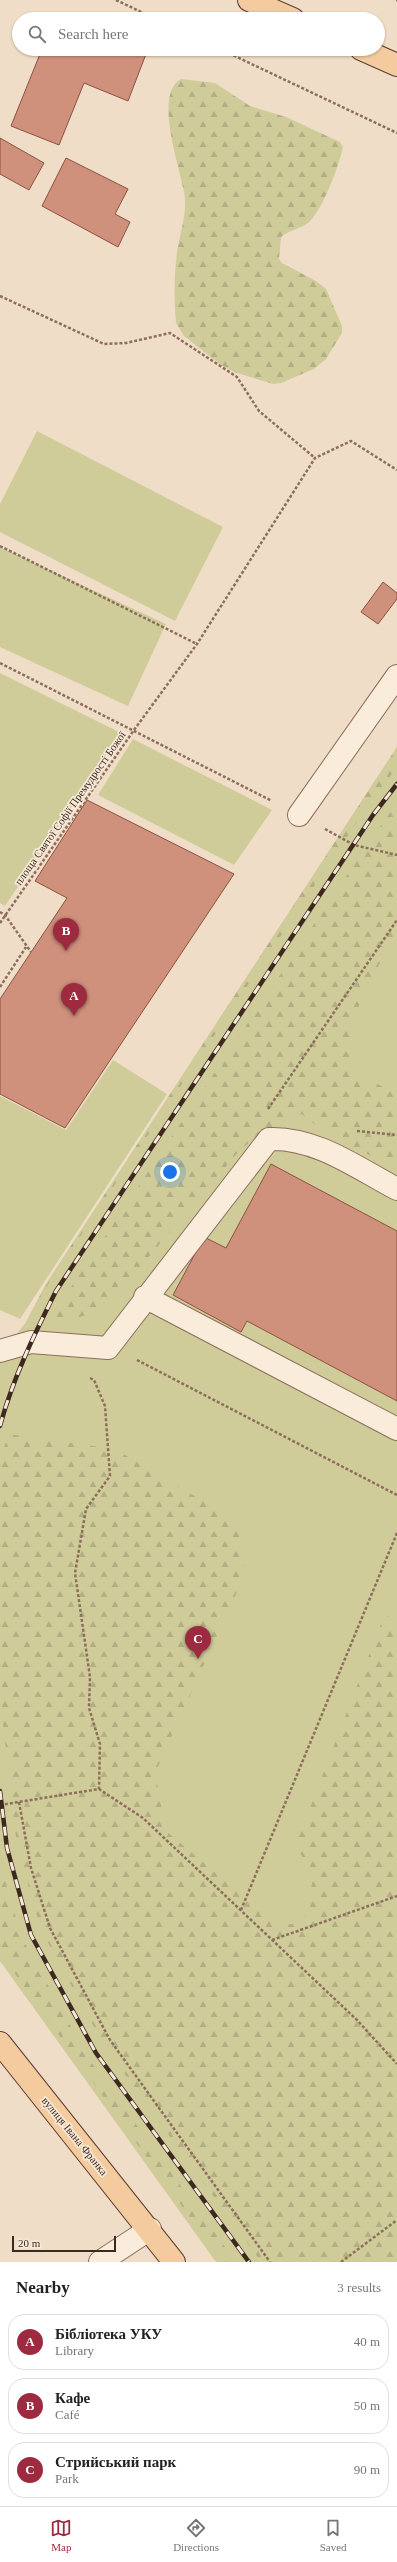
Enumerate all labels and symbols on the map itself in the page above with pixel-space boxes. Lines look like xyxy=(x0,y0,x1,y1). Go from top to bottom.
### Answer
street label: площа Святої Софії Премудрості Божої xyxy=(12,728,129,887)
pin: B xyxy=(53,918,79,951)
pin: A xyxy=(61,983,87,1016)
your location xyxy=(160,1162,180,1182)
pin: C xyxy=(185,1626,211,1659)
street label: вулиця Івана Франка xyxy=(40,2095,110,2178)
scale bar xyxy=(12,2234,116,2253)

